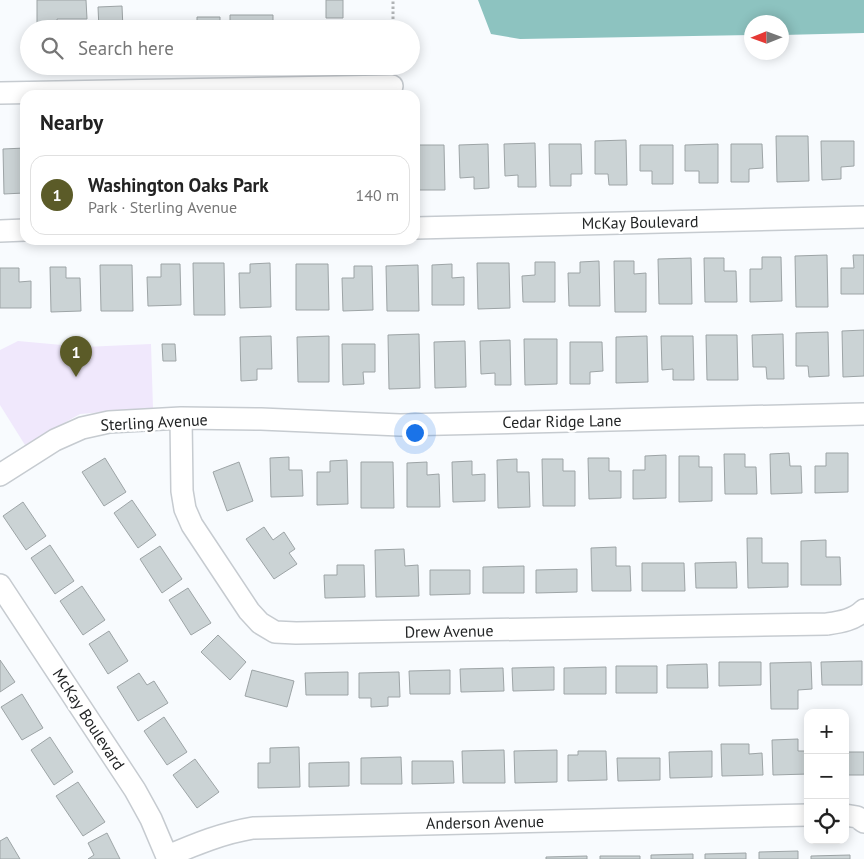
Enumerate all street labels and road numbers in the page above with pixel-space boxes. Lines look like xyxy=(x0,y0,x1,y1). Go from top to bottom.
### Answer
street label: McKay Boulevard xyxy=(581,211,699,233)
street label: Sterling Avenue xyxy=(100,409,208,435)
street label: Cedar Ridge Lane xyxy=(502,410,622,432)
street label: Drew Avenue xyxy=(404,620,494,642)
street label: McKay Boulevard xyxy=(49,665,129,773)
street label: Anderson Avenue xyxy=(426,811,544,833)

